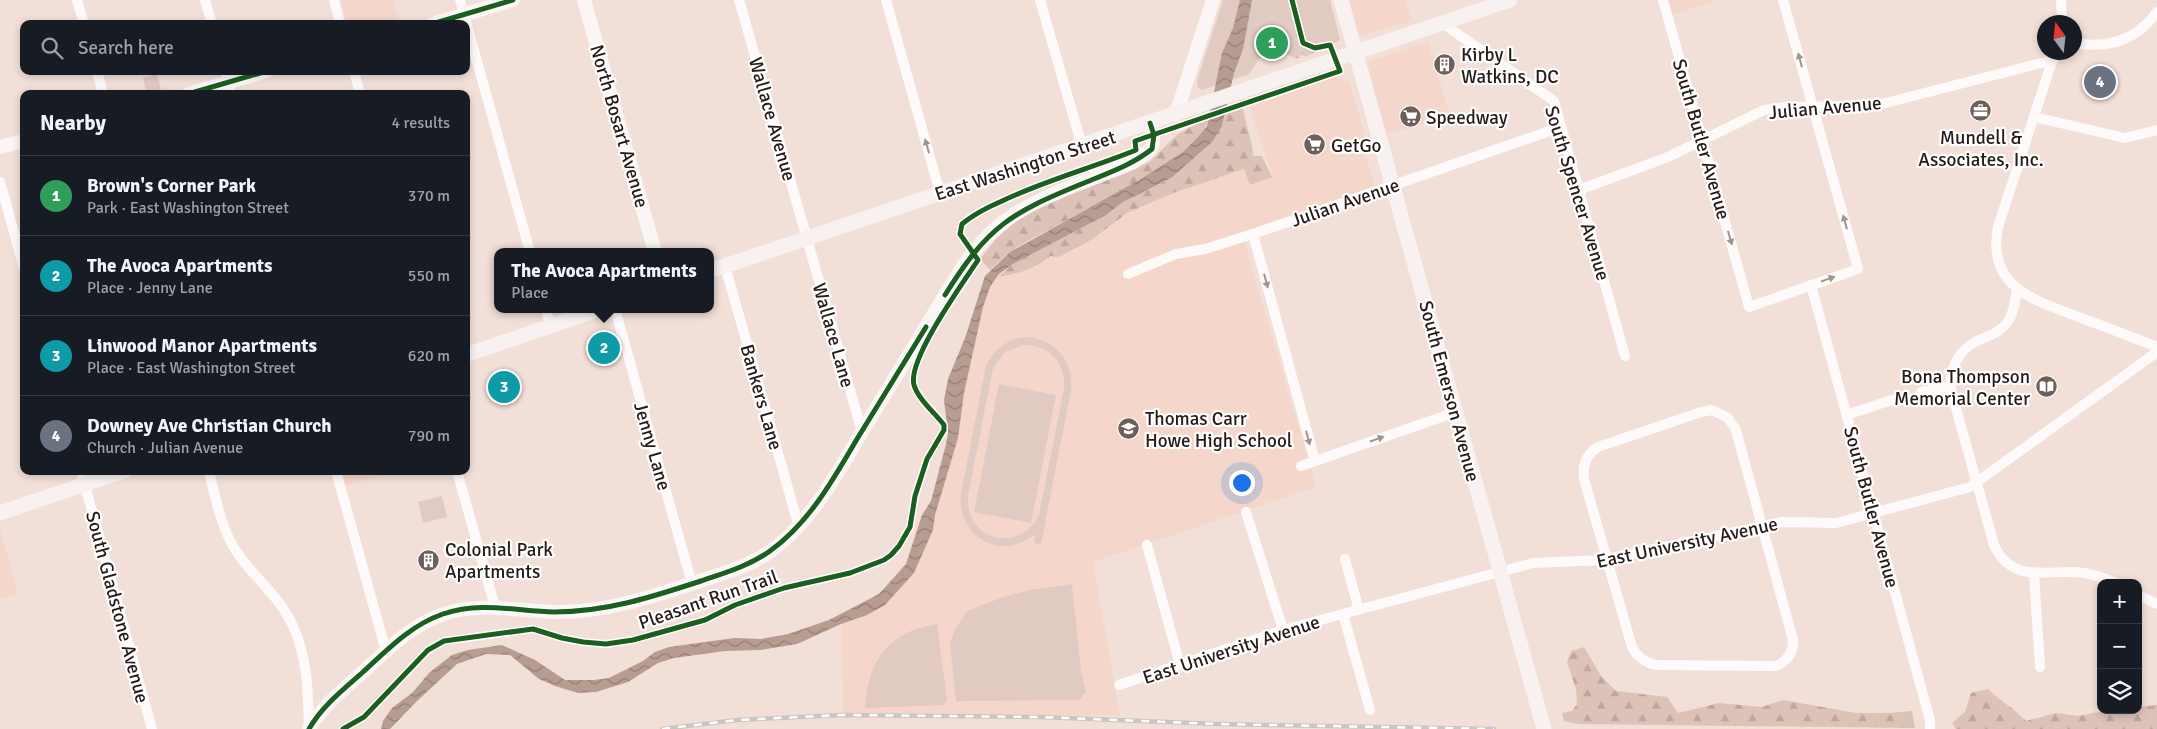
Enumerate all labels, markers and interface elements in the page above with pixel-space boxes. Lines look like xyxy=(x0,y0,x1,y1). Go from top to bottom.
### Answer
north arrow xyxy=(2037,15,2082,60)
search box xyxy=(20,20,470,75)
pin: 1 xyxy=(1256,24,1288,62)
icon: search xyxy=(38,34,66,62)
text: Search here xyxy=(78,36,174,60)
street label: North Bosart Avenue xyxy=(584,42,654,210)
place label: Kirby L Watkins, DC xyxy=(1461,43,1559,89)
building icon: Kirby L Watkins, DC xyxy=(1433,53,1457,77)
one-way arrow xyxy=(1795,53,1803,68)
street label: Wallace Avenue xyxy=(743,55,801,184)
street label: South Butler Avenue xyxy=(1667,56,1735,222)
pin: 4 xyxy=(2084,63,2116,101)
street label: Julian Avenue xyxy=(1768,91,1883,125)
office icon: Mundell & Associates, Inc. xyxy=(1969,99,1993,123)
street label: South Spencer Avenue xyxy=(1539,103,1615,284)
supermarket icon: Speedway xyxy=(1398,105,1422,129)
place label: Speedway xyxy=(1426,106,1508,130)
text: Nearby xyxy=(40,110,106,136)
text: 4 results xyxy=(391,113,450,133)
street label: East Washington Street xyxy=(932,125,1119,207)
place label: Mundell & Associates, Inc. xyxy=(1918,126,2044,172)
supermarket icon: GetGo xyxy=(1303,133,1327,157)
place label: GetGo xyxy=(1331,134,1382,158)
one-way arrow xyxy=(923,138,931,153)
street label: Julian Avenue xyxy=(1288,173,1403,233)
text: Brown's Corner Park xyxy=(87,174,256,198)
text: 1 xyxy=(52,186,60,206)
text: 370 m xyxy=(408,186,450,206)
text: Park · East Washington Street xyxy=(87,198,289,218)
one-way arrow xyxy=(1840,214,1848,229)
one-way arrow xyxy=(1726,230,1734,245)
popup xyxy=(494,248,714,313)
text: The Avoca Apartments xyxy=(87,254,272,278)
text: The Avoca Apartments xyxy=(511,259,697,283)
text: 2 xyxy=(52,266,60,286)
text: 550 m xyxy=(408,266,450,286)
one-way arrow xyxy=(1262,273,1270,288)
one-way arrow xyxy=(1821,275,1836,283)
text: Place · Jenny Lane xyxy=(87,278,213,298)
street label: Wallace Lane xyxy=(807,280,859,390)
text: Place xyxy=(511,283,549,303)
street label: South Emerson Avenue xyxy=(1413,298,1485,484)
pin: 2 xyxy=(588,329,620,367)
text: Linwood Manor Apartments xyxy=(87,334,317,358)
street label: Bankers Lane xyxy=(734,342,788,453)
text: 3 xyxy=(52,346,60,366)
text: 620 m xyxy=(408,346,450,366)
text: Place · East Washington Street xyxy=(87,358,295,378)
place label: Bona Thompson Memorial Center xyxy=(1894,365,2030,411)
pin: 3 xyxy=(488,368,520,406)
library icon: Bona Thompson Memorial Center xyxy=(2034,375,2058,399)
street label: Jenny Lane xyxy=(628,399,676,493)
place label: Thomas Carr Howe High School xyxy=(1145,407,1292,453)
text: Downey Ave Christian Church xyxy=(87,414,332,438)
school or university icon: Thomas Carr Howe High School xyxy=(1117,417,1141,441)
street label: South Butler Avenue xyxy=(1838,424,1904,591)
text: 4 xyxy=(52,426,60,446)
text: 790 m xyxy=(408,426,450,446)
one-way arrow xyxy=(1305,430,1313,445)
one-way arrow xyxy=(1370,435,1385,443)
text: Church · Julian Avenue xyxy=(87,438,243,458)
your location xyxy=(1229,470,1255,496)
street label: South Gladstone Avenue xyxy=(80,509,154,706)
street label: East University Avenue xyxy=(1594,512,1780,574)
place label: Colonial Park Apartments xyxy=(445,538,553,584)
building icon: Colonial Park Apartments xyxy=(417,548,441,572)
street label: Pleasant Run Trail xyxy=(635,565,781,635)
map controls xyxy=(2097,579,2142,714)
button: + xyxy=(2097,579,2142,624)
street label: East University Avenue xyxy=(1140,610,1323,690)
button: − xyxy=(2097,624,2142,669)
button: layers xyxy=(2097,669,2142,714)

